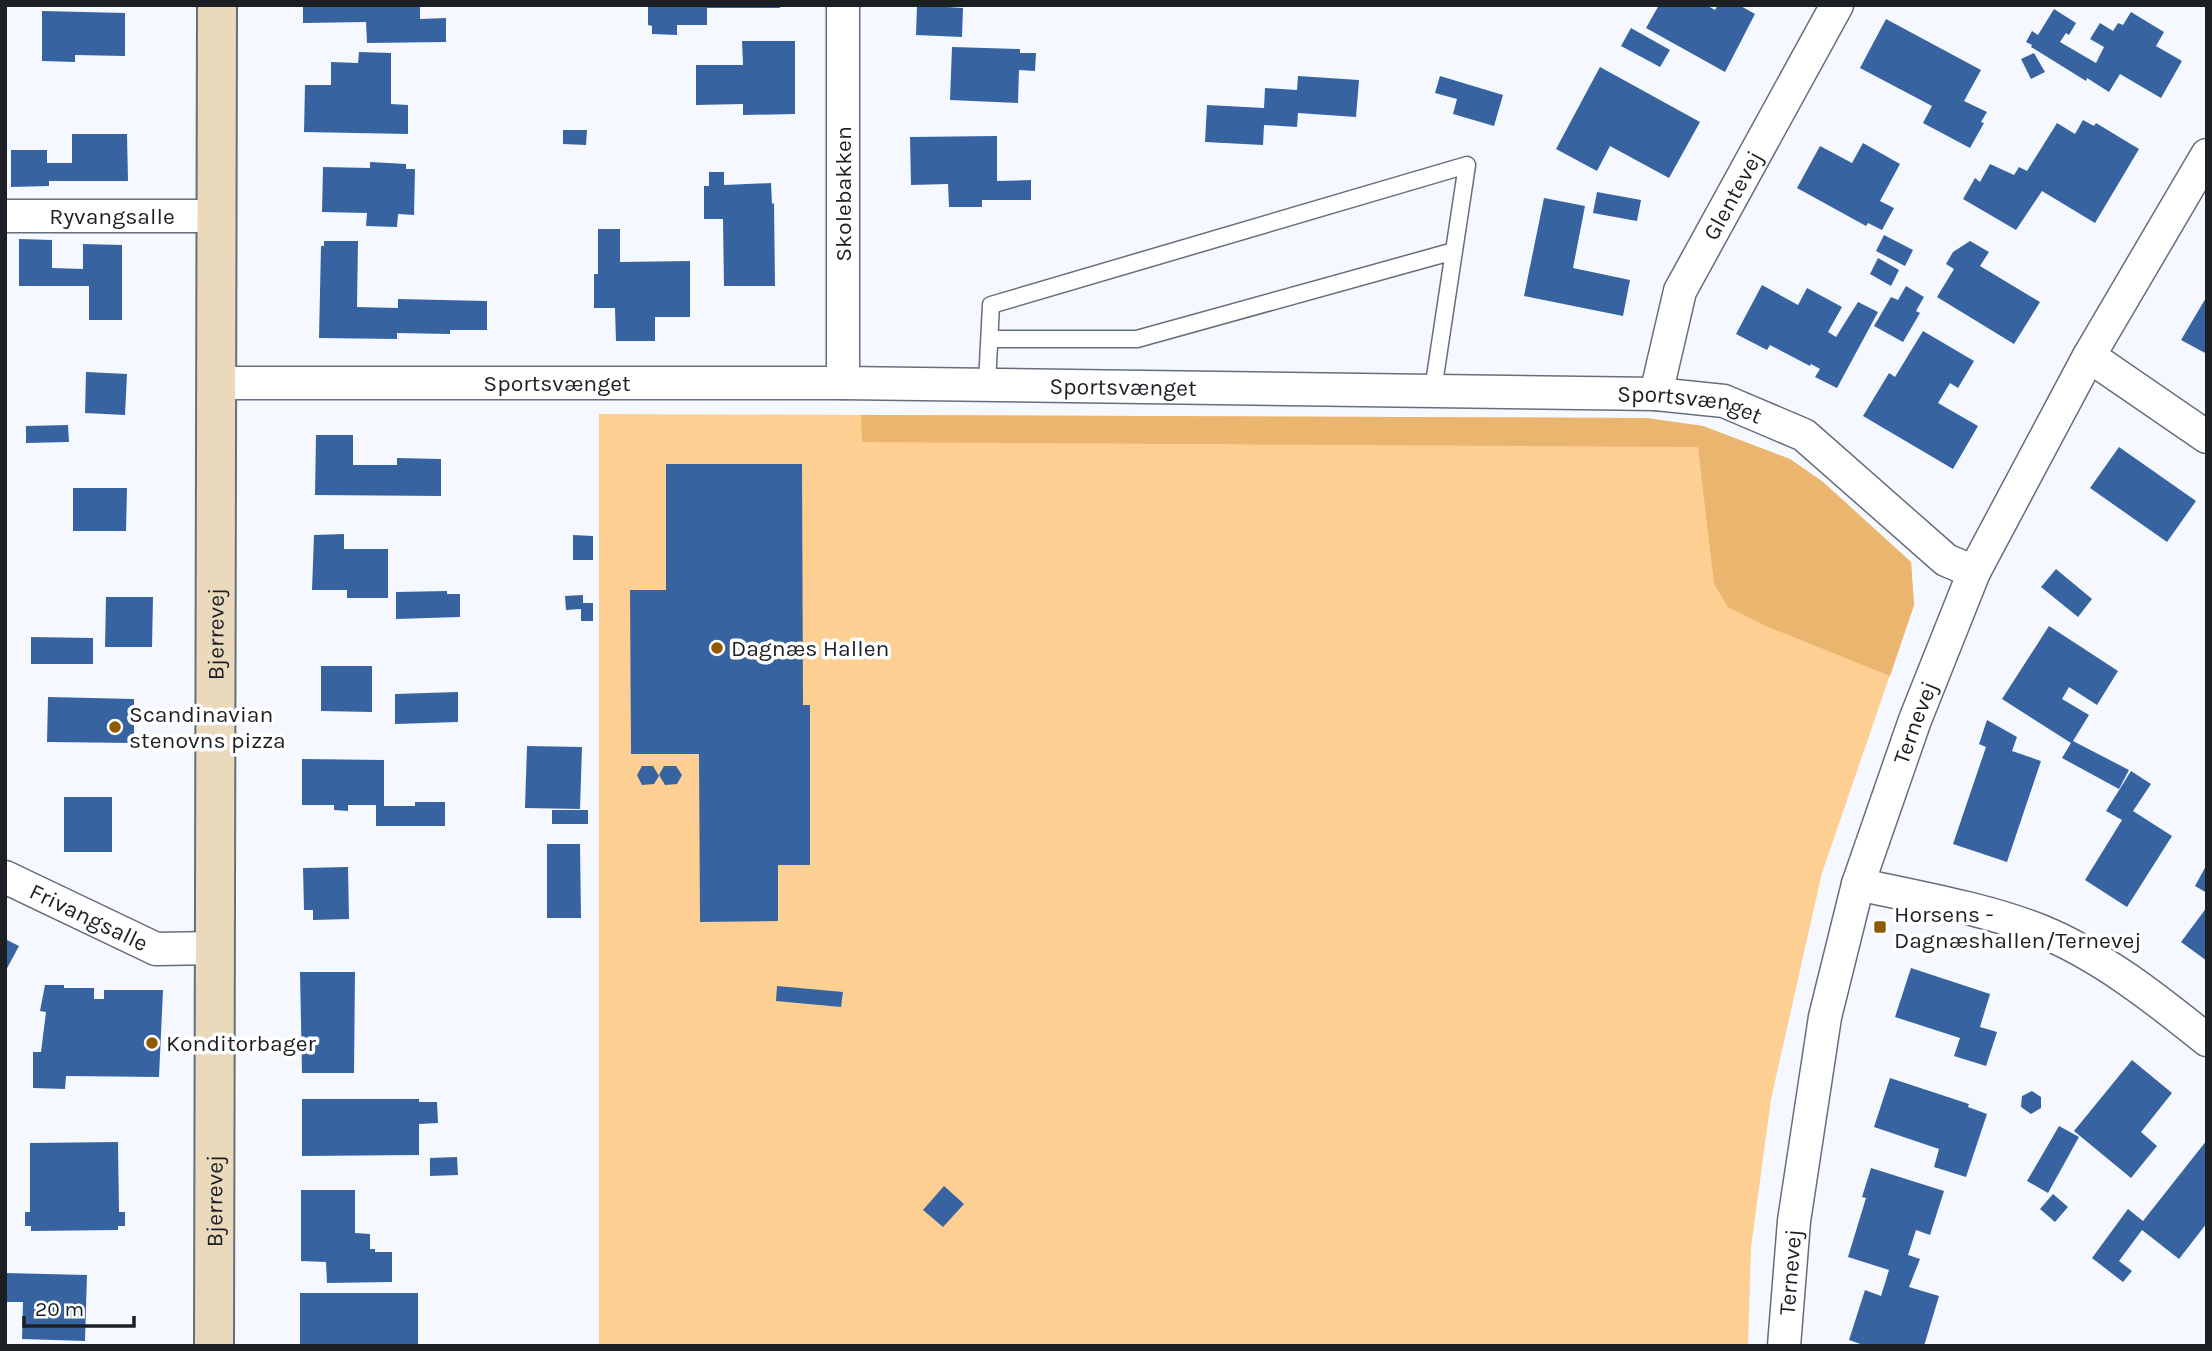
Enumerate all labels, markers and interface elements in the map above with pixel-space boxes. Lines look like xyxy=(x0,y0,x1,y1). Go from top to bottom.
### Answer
street label: Skolebakken xyxy=(830,126,857,262)
street label: Glentevej xyxy=(1698,146,1768,245)
street label: Ryvangsalle xyxy=(49,203,175,230)
street label: Sportsvænget xyxy=(483,370,631,397)
street label: Sportsvænget xyxy=(1049,373,1197,402)
street label: Sportsvænget xyxy=(1617,380,1766,430)
street label: Bjerrevej xyxy=(202,588,230,680)
place label: Dagnæs Hallen xyxy=(731,635,889,662)
marker: Dagnæs Hallen xyxy=(709,640,725,656)
street label: Ternevej xyxy=(1888,677,1943,768)
place label: Scandinavian stenovns pizza xyxy=(129,701,286,754)
marker: Scandinavian stenovns pizza xyxy=(107,719,123,735)
street label: Frivangsalle xyxy=(25,878,152,957)
place label: Horsens - Dagnæshallen/Ternevej xyxy=(1894,901,2142,954)
marker: Horsens - Dagnæshallen/Ternevej xyxy=(1872,919,1888,935)
place label: Konditorbager xyxy=(166,1030,317,1057)
marker: Konditorbager xyxy=(144,1035,160,1051)
street label: Bjerrevej xyxy=(201,1155,228,1247)
street label: Ternevej xyxy=(1774,1228,1807,1316)
scale bar xyxy=(24,1284,135,1328)
text: 20 m xyxy=(35,1297,84,1321)

